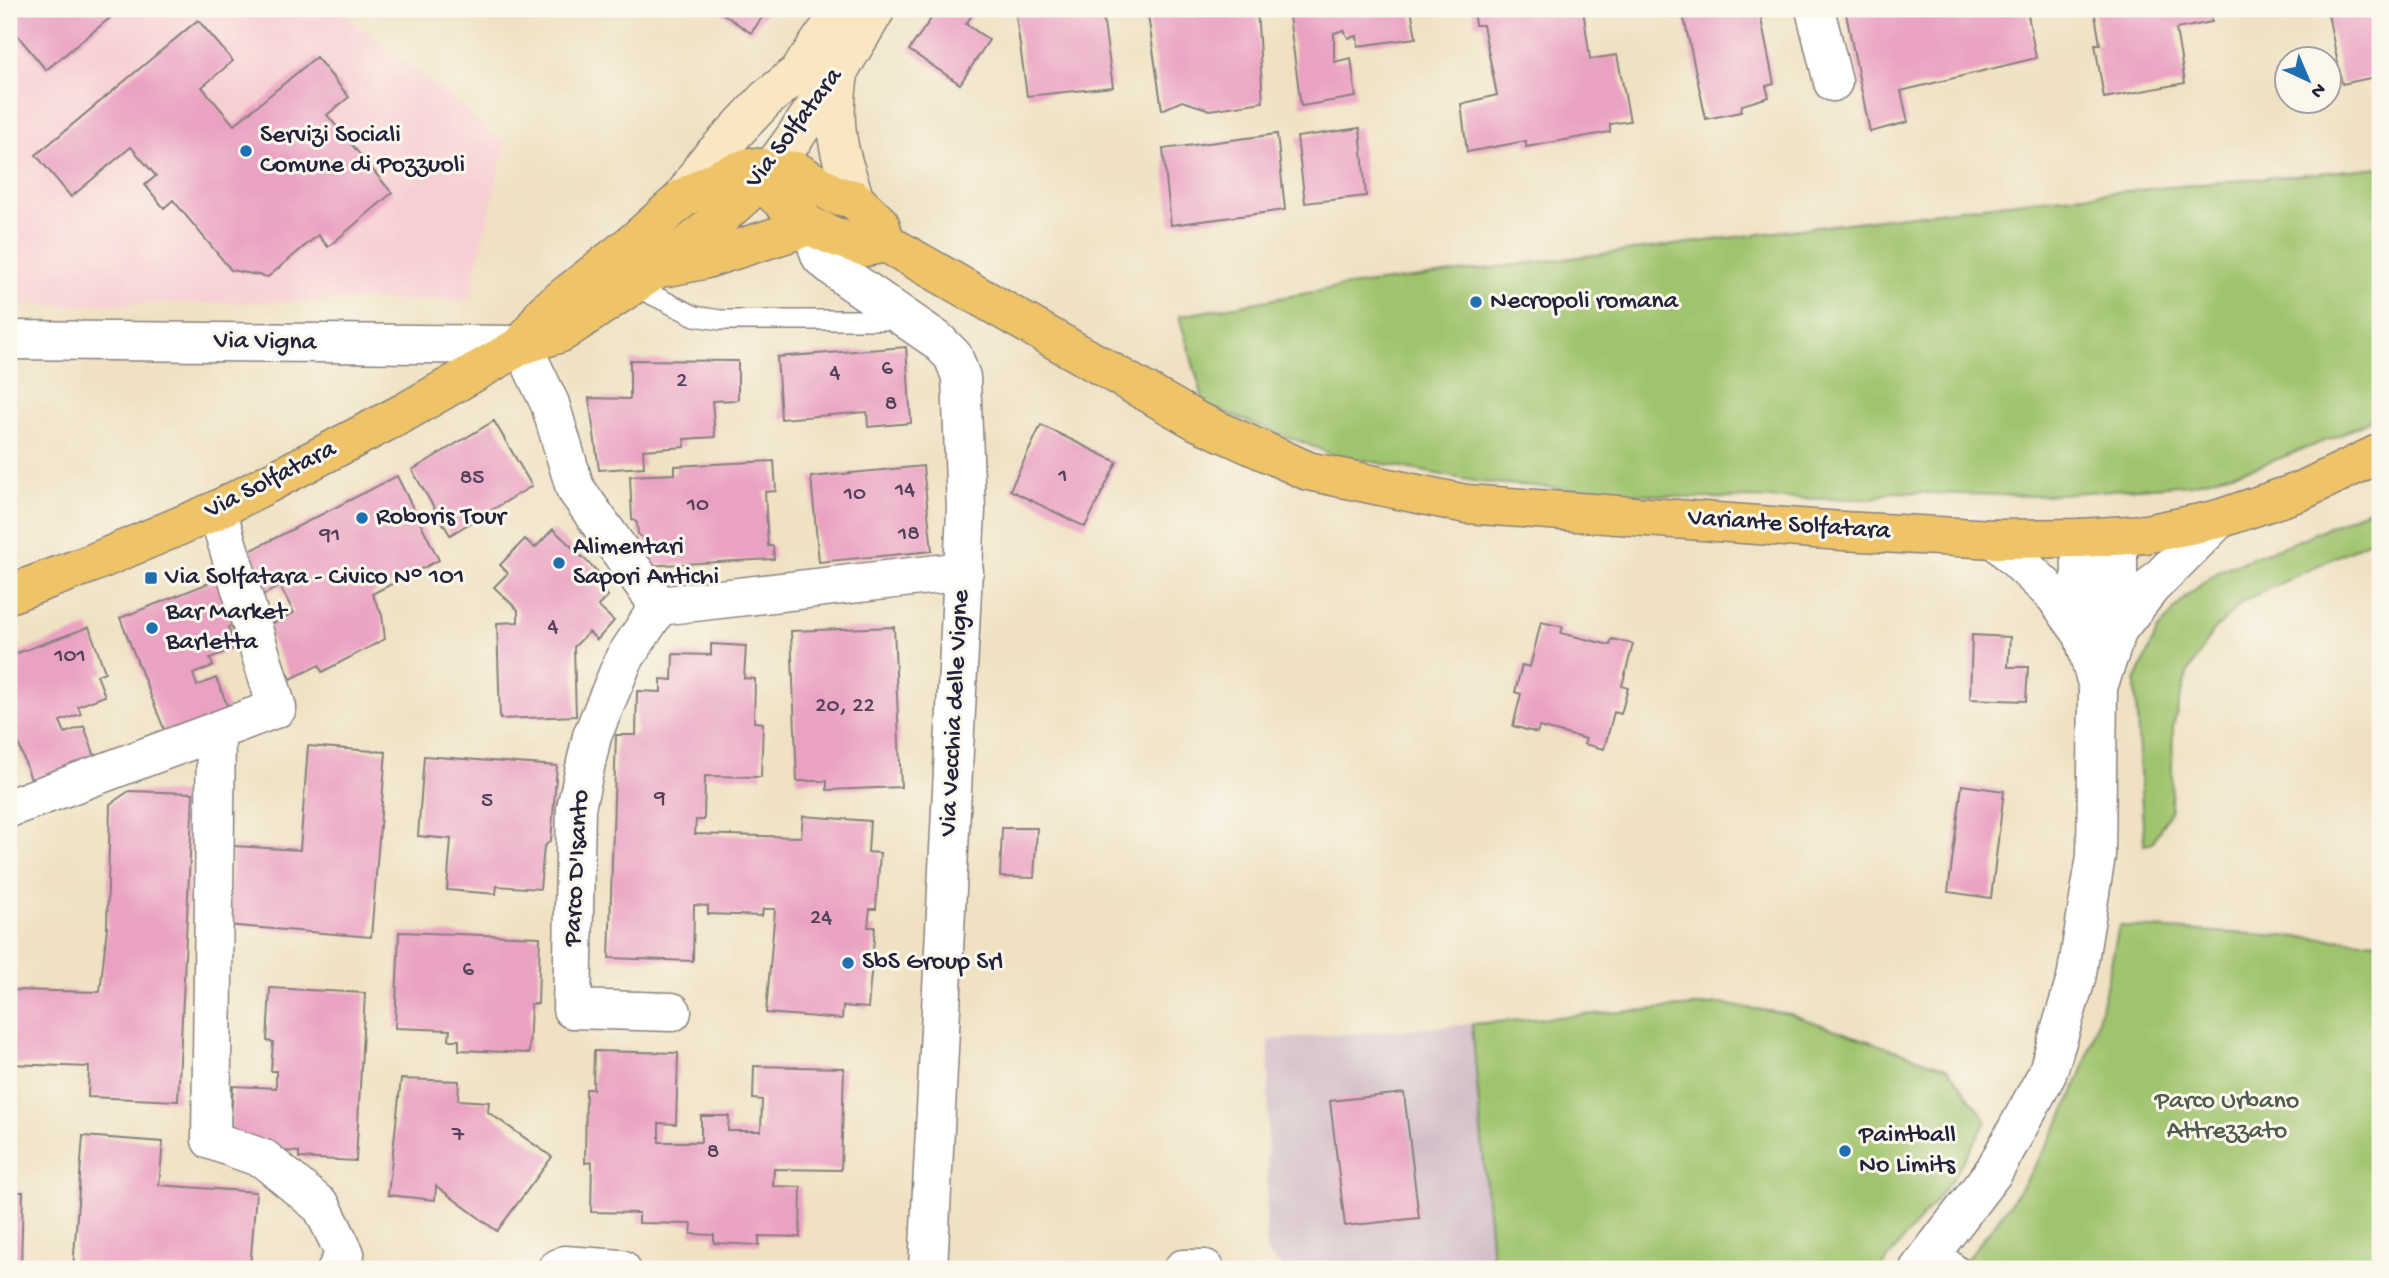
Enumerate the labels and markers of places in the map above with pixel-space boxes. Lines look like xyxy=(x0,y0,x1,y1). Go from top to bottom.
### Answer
place label: Servizi Sociali Comune di Pozzuoli xyxy=(260,121,465,182)
marker: Servizi Sociali Comune di Pozzuoli xyxy=(238,143,254,159)
place label: Necropoli romana xyxy=(1490,287,1680,318)
marker: Necropoli romana xyxy=(1468,294,1484,310)
place label: Roboris Tour xyxy=(376,503,509,534)
marker: Roboris Tour xyxy=(354,510,370,526)
place label: Alimentari Sapori Antichi xyxy=(573,533,719,594)
marker: Alimentari Sapori Antichi xyxy=(551,555,567,571)
place label: Via Solfatara - Civico N° 101 xyxy=(164,563,464,594)
marker: Via Solfatara - Civico N° 101 xyxy=(143,570,159,586)
place label: Bar Market Barletta xyxy=(165,598,289,659)
marker: Bar Market Barletta xyxy=(144,620,160,636)
place label: SbS Group Srl xyxy=(862,948,1003,979)
marker: SbS Group Srl xyxy=(840,955,856,971)
place label: Paintball No Limits xyxy=(1858,1121,1956,1182)
marker: Paintball No Limits xyxy=(1837,1143,1853,1159)

